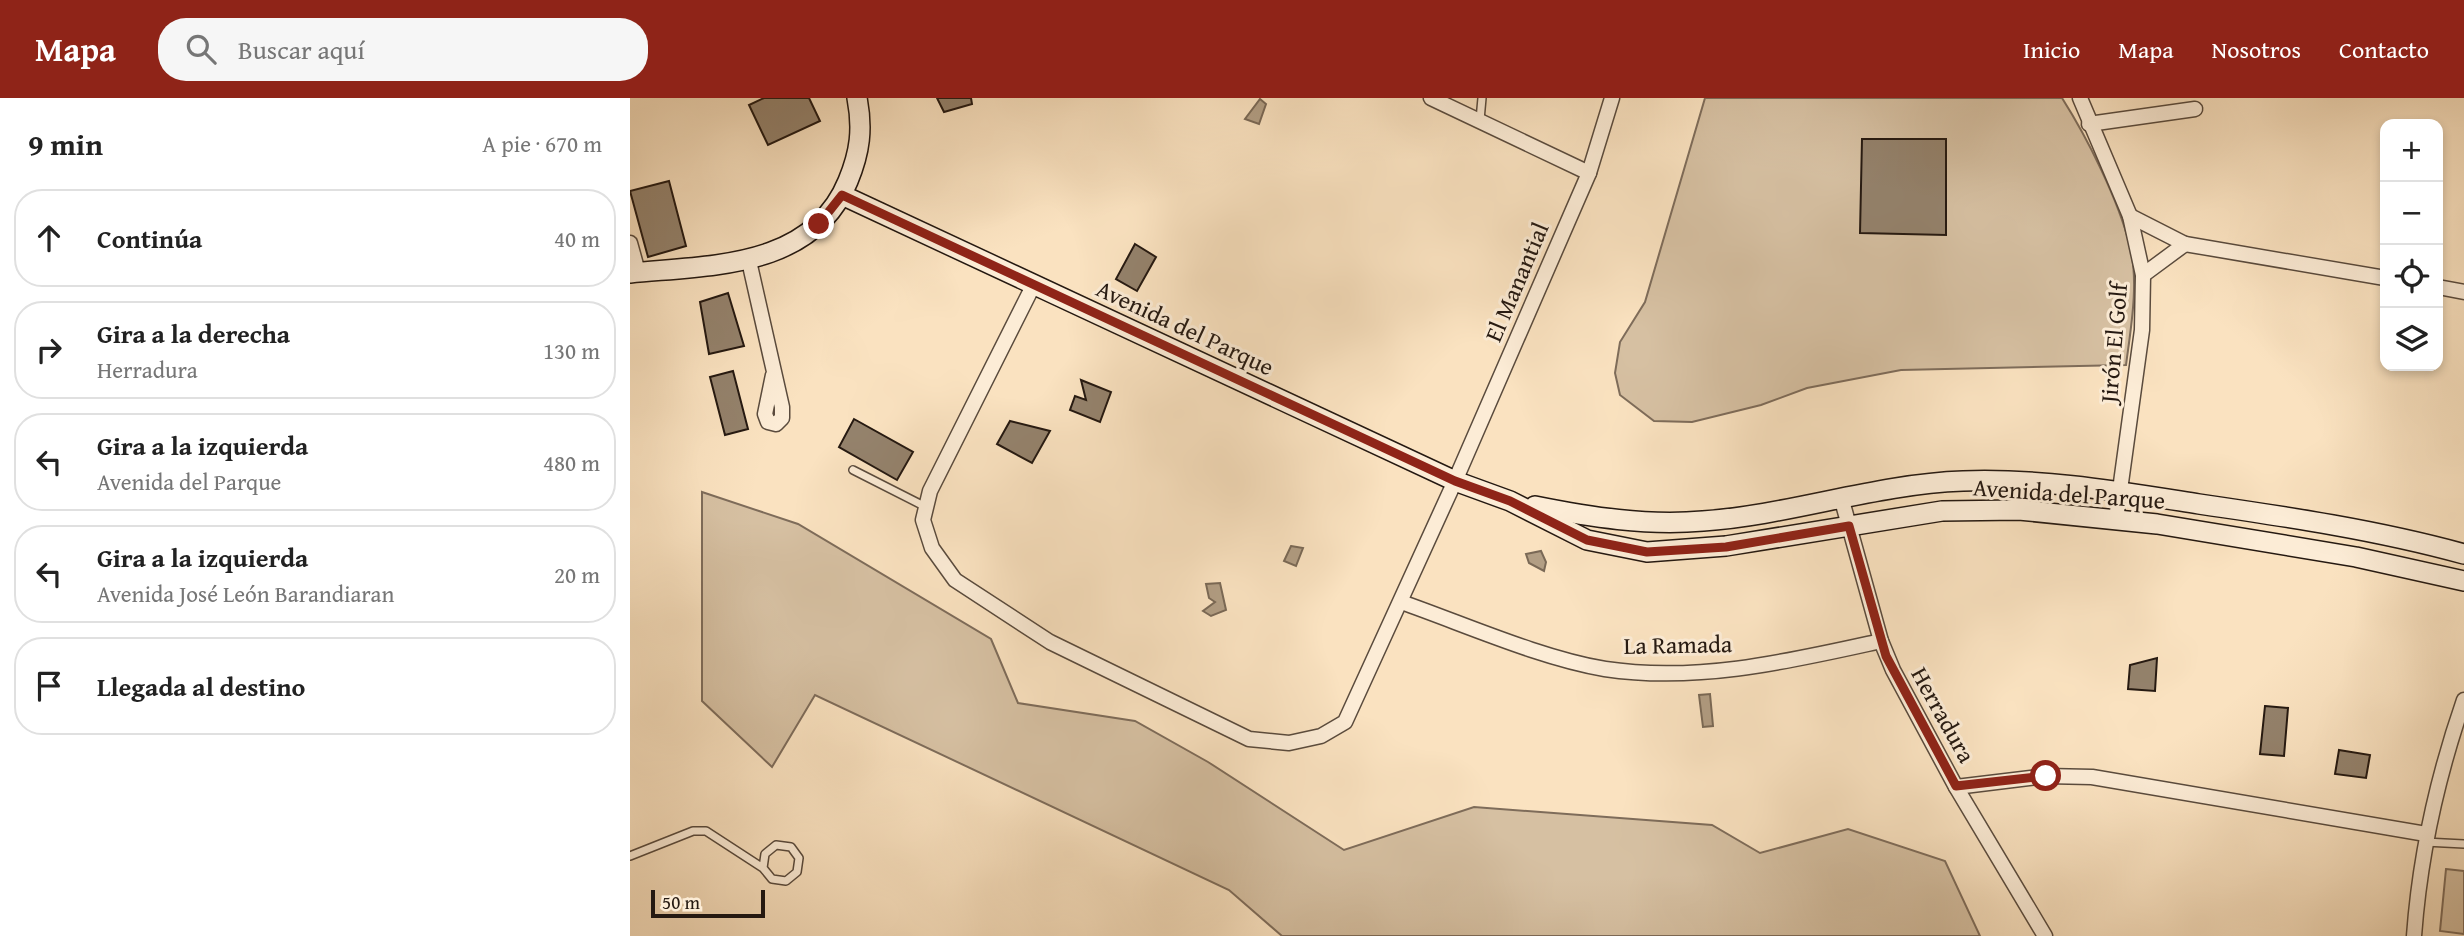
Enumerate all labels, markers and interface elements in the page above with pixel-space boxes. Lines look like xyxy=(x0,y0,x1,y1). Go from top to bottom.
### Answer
search box xyxy=(158,18,648,81)
text: Mapa xyxy=(35,25,116,73)
icon: search xyxy=(182,30,220,68)
text: Buscar aquí xyxy=(238,30,365,69)
text: Inicio xyxy=(2023,32,2080,67)
text: Mapa xyxy=(2118,32,2174,67)
text: Nosotros xyxy=(2212,32,2301,67)
text: Contacto xyxy=(2339,32,2429,67)
map controls xyxy=(2380,119,2443,371)
button: + xyxy=(2380,119,2443,182)
text: 9 min xyxy=(28,122,103,166)
text: A pie · 670 m xyxy=(482,127,602,160)
button: − xyxy=(2380,182,2443,245)
route end xyxy=(803,208,834,239)
street label: El Manantial xyxy=(1476,216,1558,347)
icon: ahead xyxy=(30,219,68,257)
text: Continúa xyxy=(97,219,202,258)
text: 40 m xyxy=(554,222,600,255)
button: locate xyxy=(2380,245,2443,308)
street label: Avenida del Parque xyxy=(1091,271,1280,384)
street label: Jirón El Golf xyxy=(2091,279,2136,407)
button: layers xyxy=(2380,308,2443,371)
text: Gira a la derecha xyxy=(97,314,290,353)
icon: right xyxy=(30,331,68,369)
text: 130 m xyxy=(543,334,600,367)
text: Herradura xyxy=(97,353,198,386)
text: Gira a la izquierda xyxy=(97,426,308,465)
icon: left xyxy=(30,443,68,481)
text: 480 m xyxy=(543,446,600,479)
text: Avenida del Parque xyxy=(97,465,281,498)
street label: Avenida del Parque xyxy=(1972,469,2166,518)
text: Gira a la izquierda xyxy=(97,538,308,577)
icon: left xyxy=(30,555,68,593)
text: 20 m xyxy=(554,558,600,591)
text: Avenida José León Barandiaran xyxy=(97,577,394,610)
street label: La Ramada xyxy=(1623,626,1733,663)
street label: Herradura xyxy=(1903,660,1984,770)
icon: arrive xyxy=(30,667,68,705)
text: Llegada al destino xyxy=(97,667,305,706)
route start xyxy=(2030,760,2061,791)
scale bar xyxy=(651,887,765,919)
text: 50 m xyxy=(662,888,700,916)

